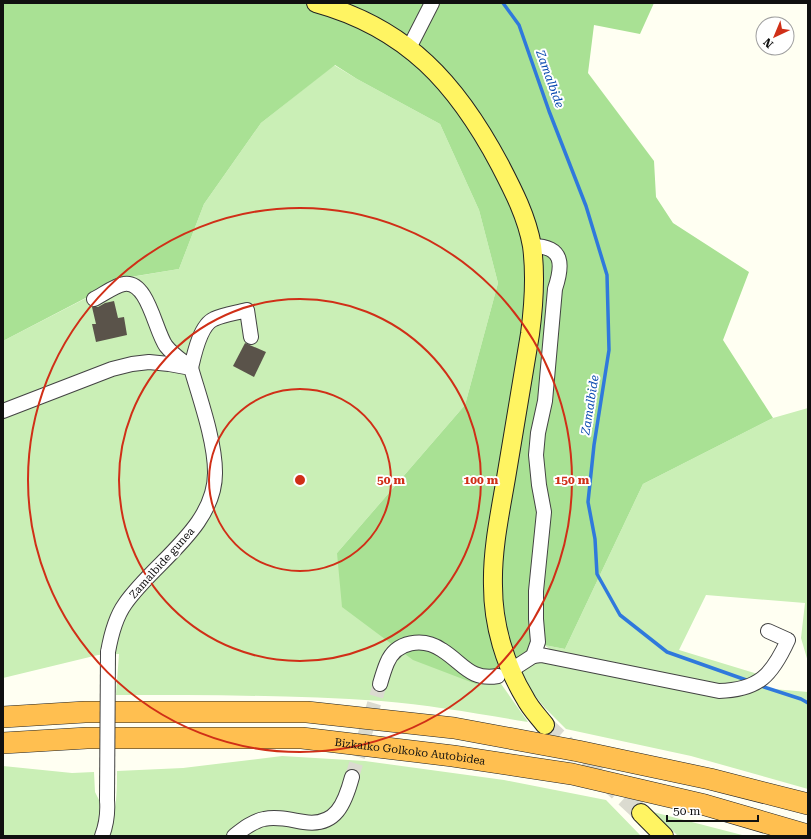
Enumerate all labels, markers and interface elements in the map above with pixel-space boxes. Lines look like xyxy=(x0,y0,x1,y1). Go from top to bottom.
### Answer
north arrow xyxy=(755,16,795,56)
text: N xyxy=(760,35,776,50)
water label: Zamalbide xyxy=(533,47,567,110)
water label: Zamalbide xyxy=(578,374,602,437)
centre of rings xyxy=(293,473,307,487)
text: 50 m xyxy=(377,473,405,487)
text: 100 m xyxy=(464,473,499,487)
text: 150 m xyxy=(555,473,590,487)
street label: Zamalbide gunea xyxy=(127,525,197,601)
street label: Bizkaiko Golkoko Autobidea xyxy=(334,735,486,767)
scale bar xyxy=(667,797,758,823)
text: 50 m xyxy=(673,804,700,818)

